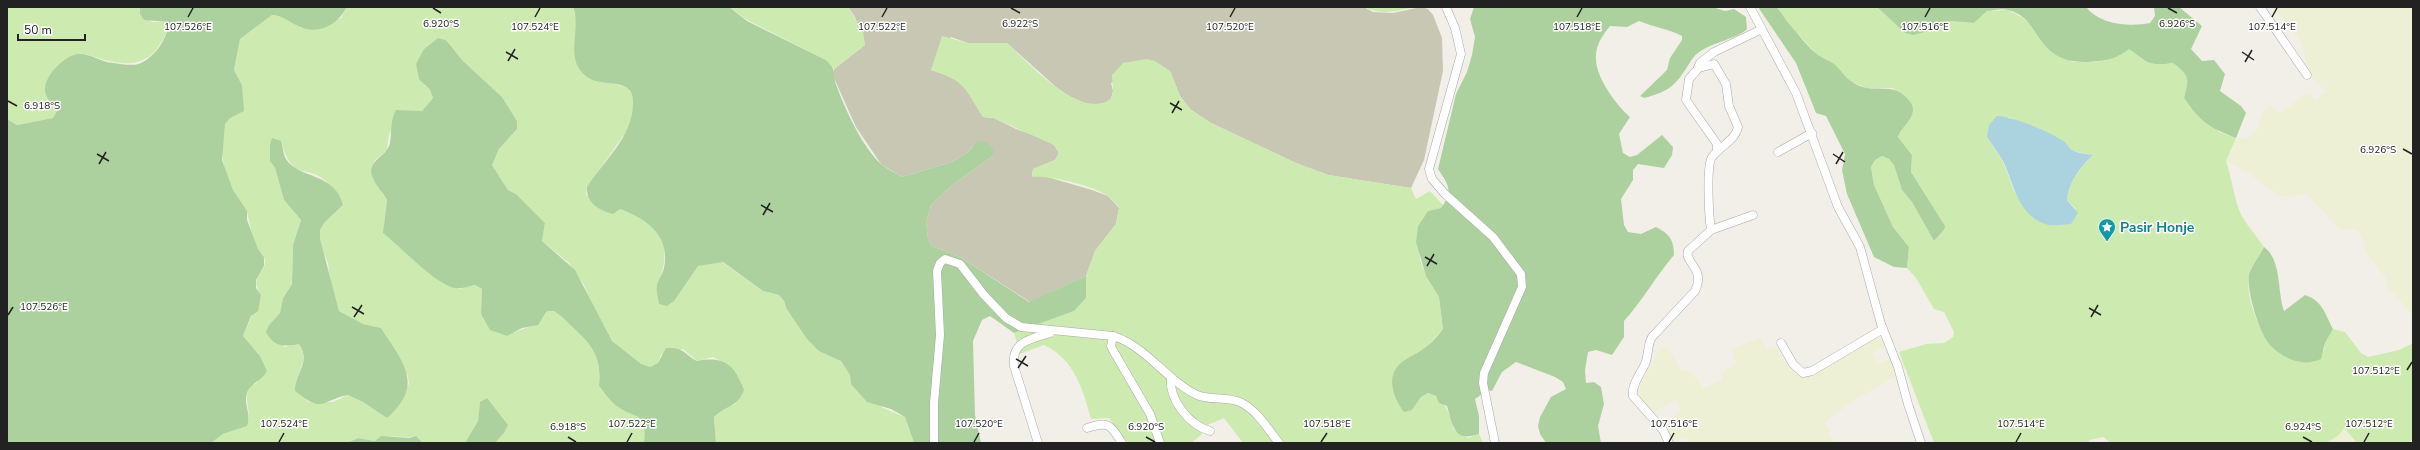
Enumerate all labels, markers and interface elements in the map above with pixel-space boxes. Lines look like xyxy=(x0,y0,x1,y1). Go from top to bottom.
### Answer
scale bar xyxy=(18,16,85,42)
text: 6.920°S xyxy=(423,17,459,31)
text: 6.922°S xyxy=(1002,17,1038,31)
text: 6.926°S xyxy=(2159,17,2195,31)
text: 107.526°E xyxy=(164,20,212,34)
text: 107.524°E xyxy=(511,20,559,34)
text: 107.522°E xyxy=(858,20,906,34)
text: 107.520°E xyxy=(1206,20,1254,34)
text: 107.518°E xyxy=(1553,20,1601,34)
text: 107.516°E xyxy=(1901,20,1949,34)
text: 107.514°E xyxy=(2248,20,2296,34)
text: 50 m xyxy=(24,22,52,38)
text: 6.918°S xyxy=(24,99,60,113)
text: 6.926°S xyxy=(2360,143,2396,157)
place icon: Pasir Honje xyxy=(2097,217,2117,242)
place label: Pasir Honje xyxy=(2120,218,2195,237)
text: 107.526°E xyxy=(20,300,68,314)
text: 107.512°E xyxy=(2352,364,2400,378)
text: 107.524°E xyxy=(260,417,308,431)
text: 107.522°E xyxy=(608,417,656,431)
text: 107.520°E xyxy=(955,417,1003,431)
text: 107.518°E xyxy=(1303,417,1351,431)
text: 107.516°E xyxy=(1650,417,1698,431)
text: 107.514°E xyxy=(1997,417,2045,431)
text: 107.512°E xyxy=(2345,417,2393,431)
text: 6.918°S xyxy=(550,420,586,434)
text: 6.920°S xyxy=(1128,420,1164,434)
text: 6.924°S xyxy=(2285,420,2321,434)

